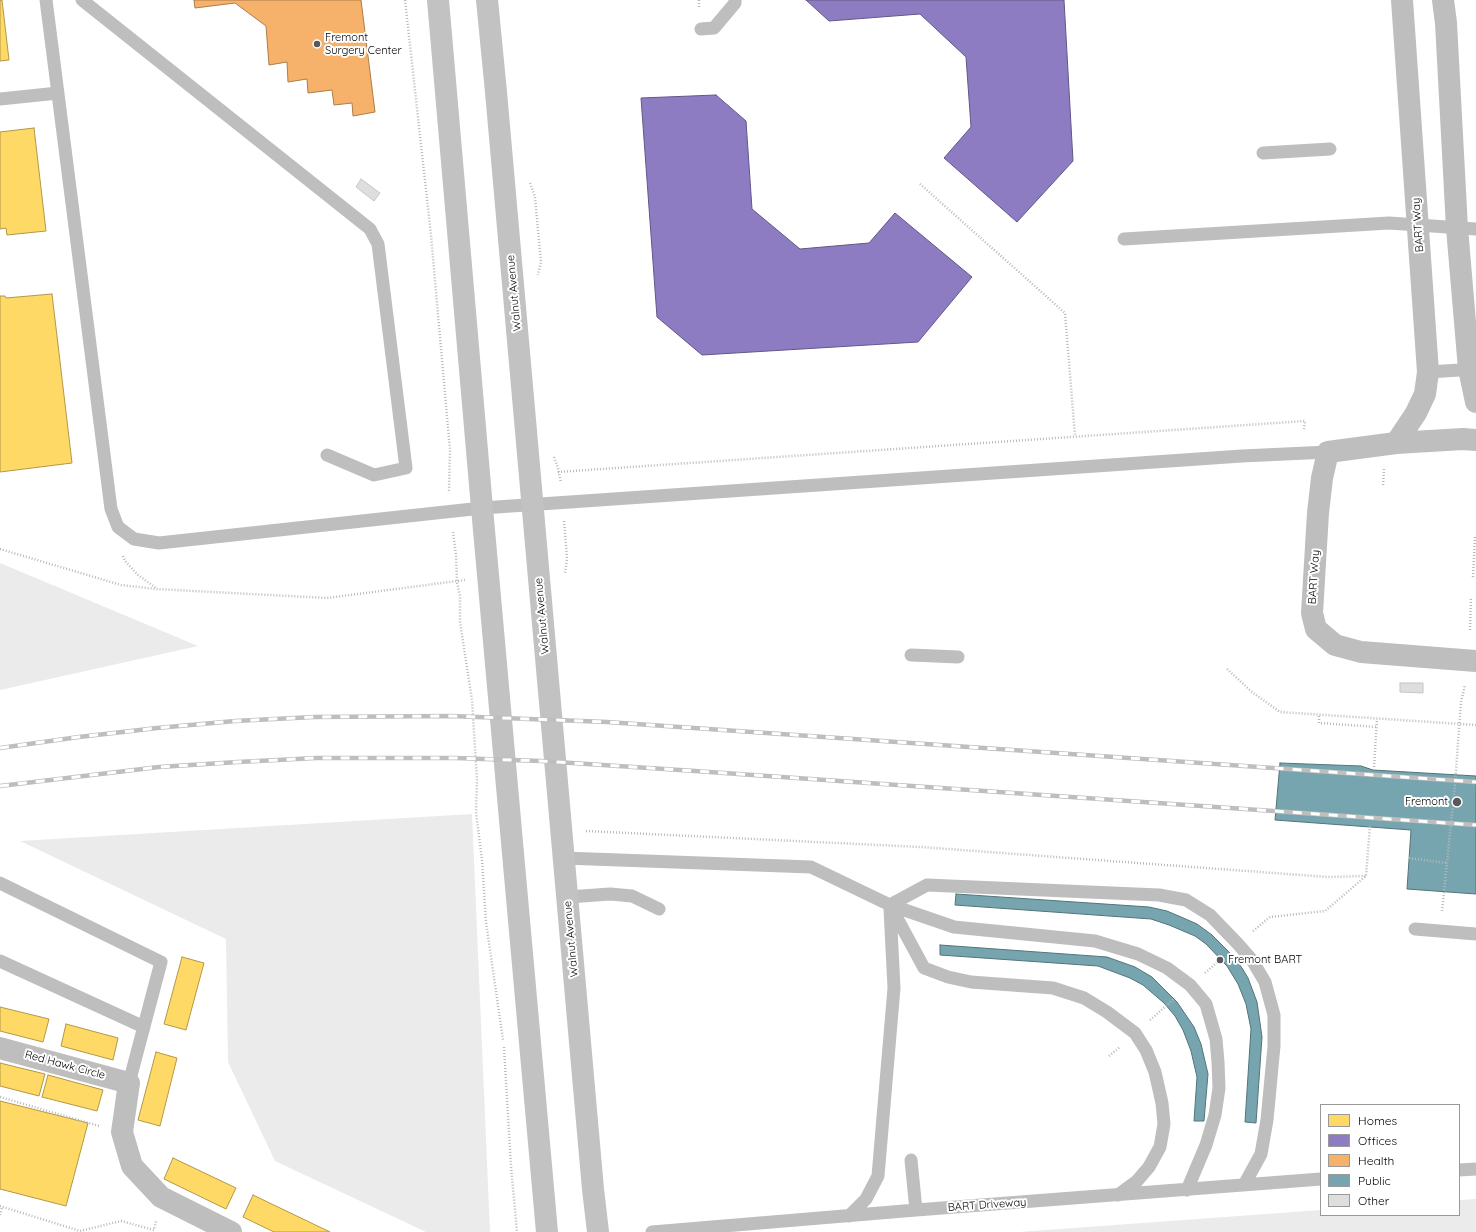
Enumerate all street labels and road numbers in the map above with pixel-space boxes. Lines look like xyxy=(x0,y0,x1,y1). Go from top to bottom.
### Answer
street label: BART Way xyxy=(1410,197,1426,253)
street label: Walnut Avenue xyxy=(504,254,524,332)
street label: BART Way xyxy=(1306,549,1322,605)
street label: Walnut Avenue xyxy=(532,577,552,655)
street label: Walnut Avenue xyxy=(561,900,581,978)
street label: Red Hawk Circle xyxy=(23,1048,107,1082)
street label: BART Driveway xyxy=(947,1196,1027,1214)

